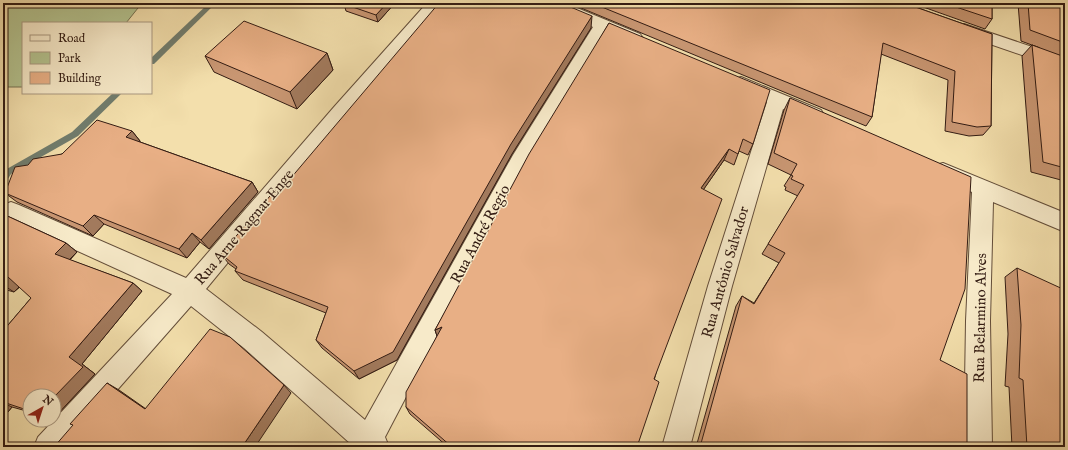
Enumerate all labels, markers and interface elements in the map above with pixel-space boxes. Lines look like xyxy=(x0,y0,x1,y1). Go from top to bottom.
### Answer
legend xyxy=(22,22,152,94)
text: Road xyxy=(58,31,86,46)
text: Park xyxy=(58,51,81,66)
text: Building xyxy=(58,71,102,86)
street label: Rua Arne Ragnar Enge xyxy=(190,165,298,289)
street label: Rua André Regio xyxy=(446,182,514,287)
street label: Rua Antônio Salvador xyxy=(698,204,754,340)
street label: Rua Belarmino Alves xyxy=(970,253,991,383)
north arrow xyxy=(22,388,62,428)
text: N xyxy=(39,392,56,410)

